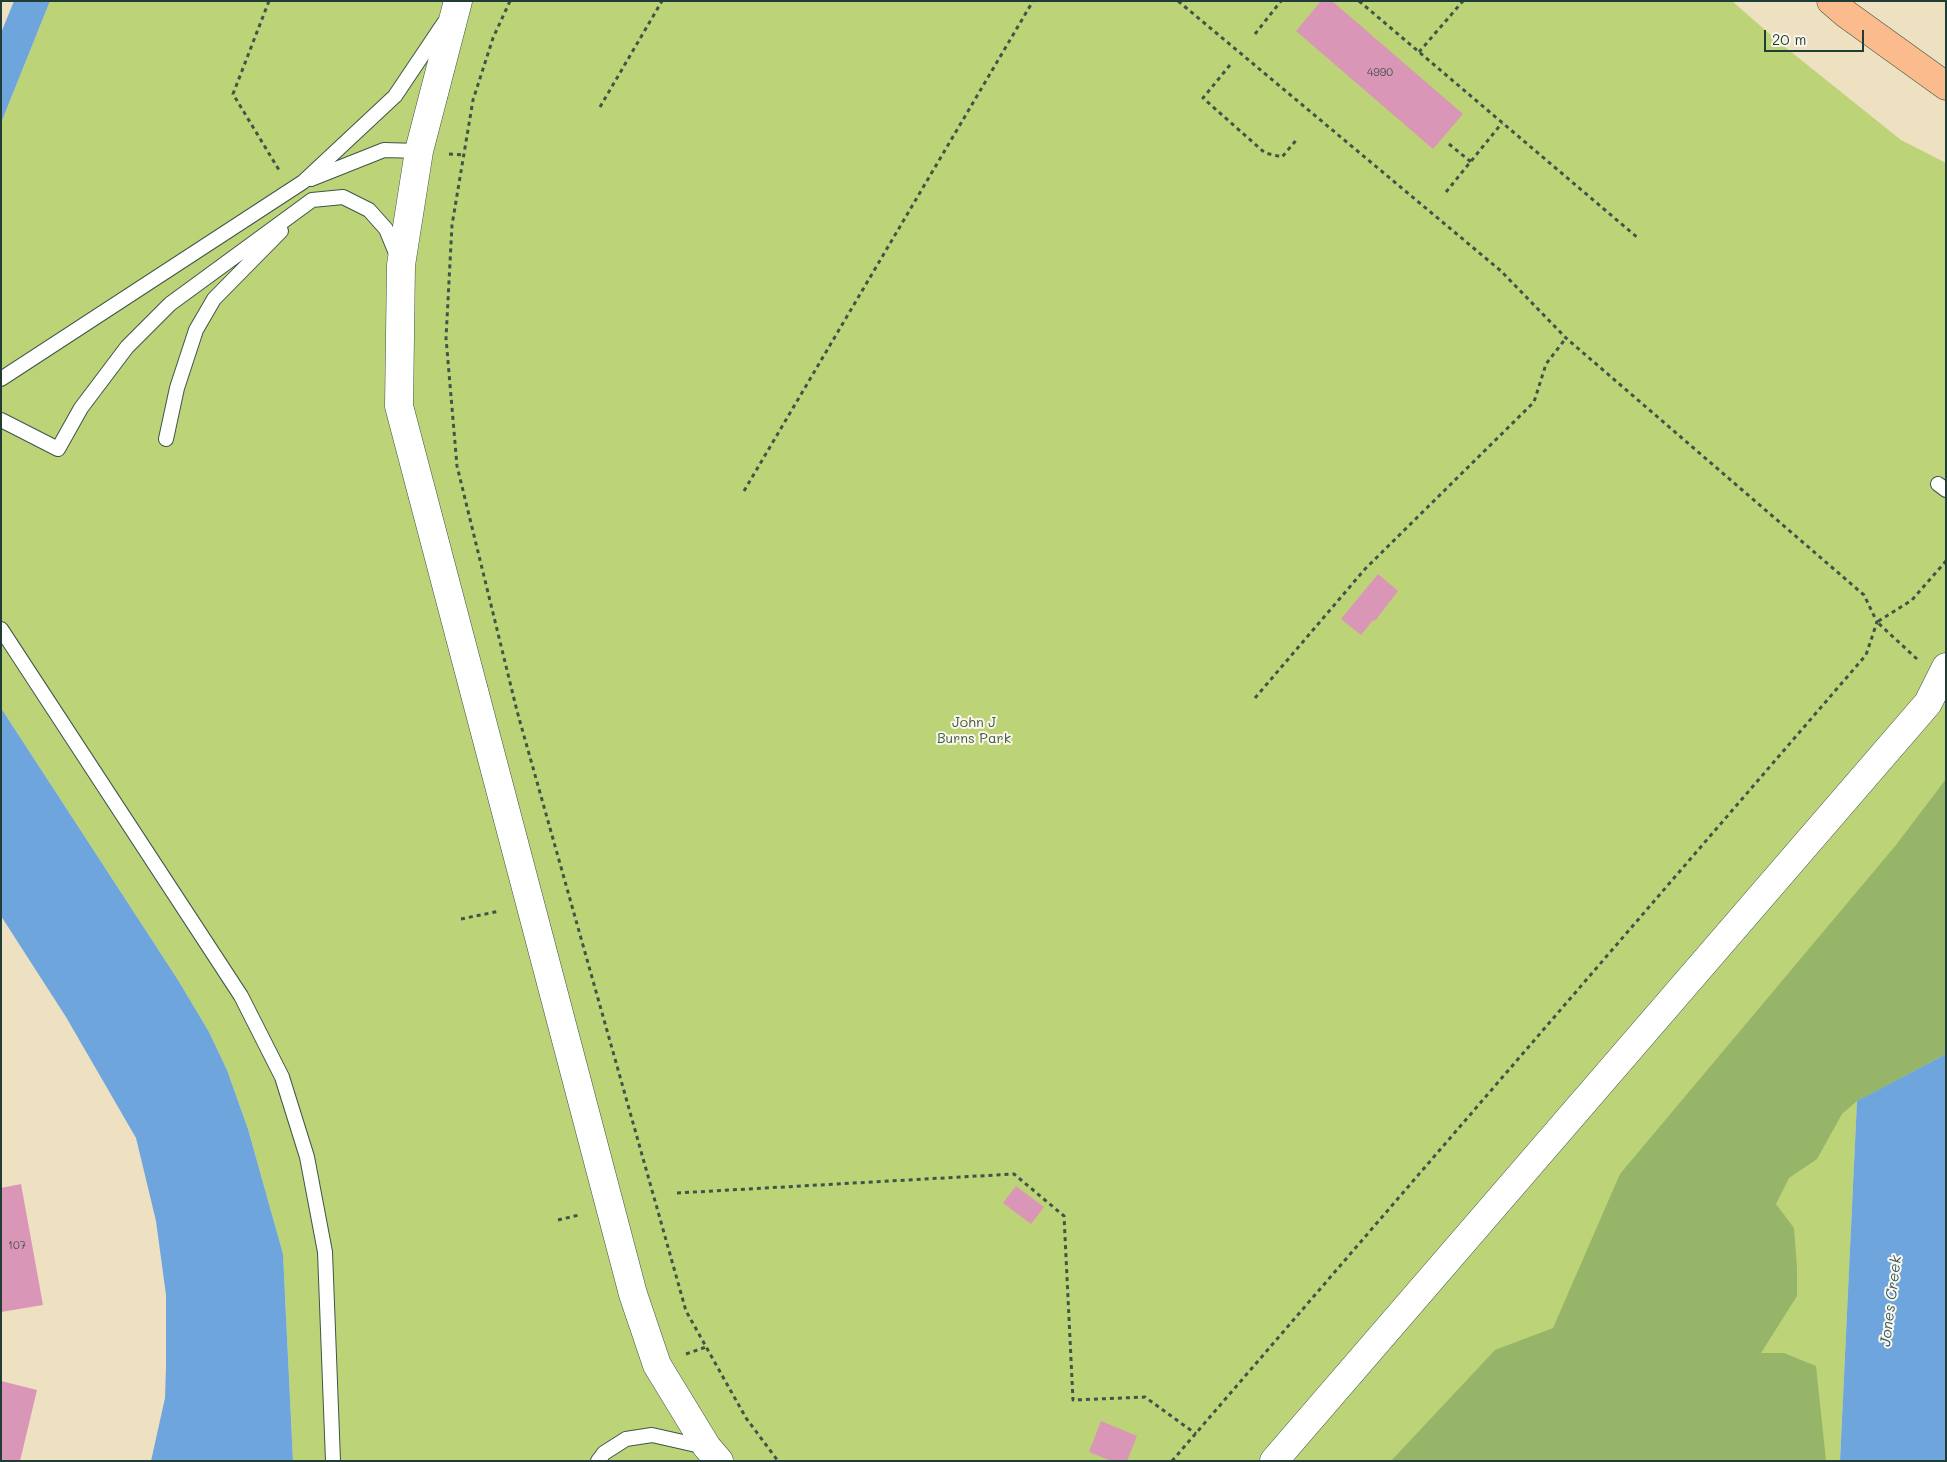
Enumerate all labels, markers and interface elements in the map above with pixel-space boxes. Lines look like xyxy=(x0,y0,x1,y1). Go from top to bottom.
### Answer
scale bar xyxy=(1767,20,1867,52)
text: 20 m xyxy=(1772,29,1806,49)
house number: 4990 xyxy=(1367,66,1393,80)
park label: John J Burns Park xyxy=(937,715,1011,748)
house number: 107 xyxy=(8,1239,26,1253)
water label: Jones Creek xyxy=(1876,1254,1906,1348)

